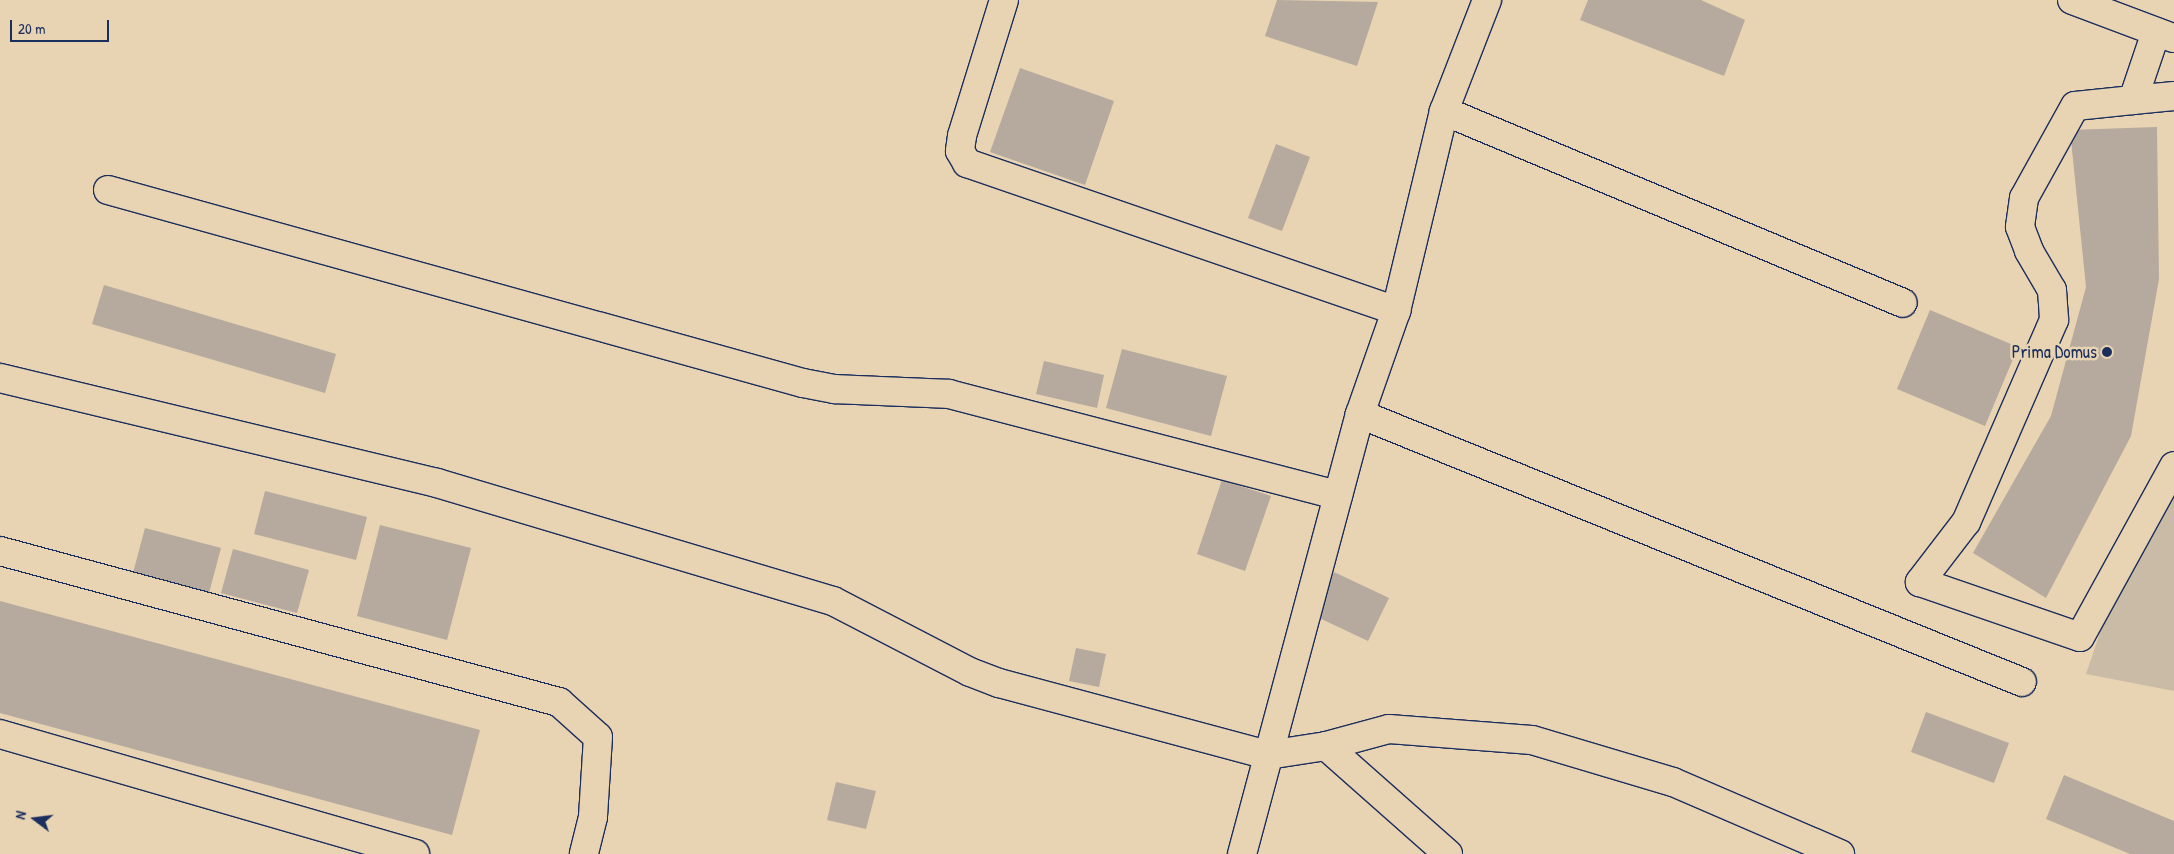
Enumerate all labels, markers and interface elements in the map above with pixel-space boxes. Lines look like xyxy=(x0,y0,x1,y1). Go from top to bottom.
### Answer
scale bar xyxy=(12,10,111,42)
text: 20 m xyxy=(18,18,45,39)
place label: Prima Domus xyxy=(2012,341,2097,363)
marker: Prima Domus xyxy=(2101,346,2113,358)
north arrow xyxy=(10,794,60,844)
text: N xyxy=(10,809,30,821)

